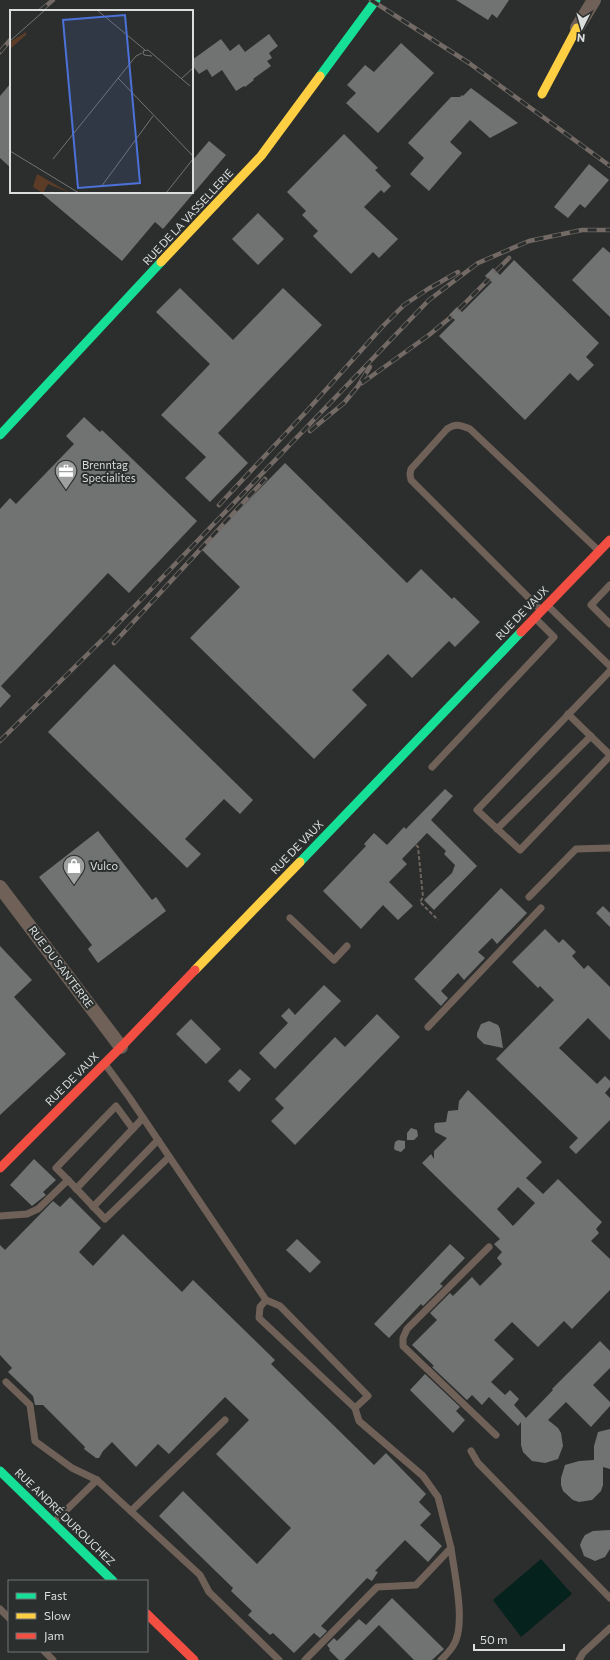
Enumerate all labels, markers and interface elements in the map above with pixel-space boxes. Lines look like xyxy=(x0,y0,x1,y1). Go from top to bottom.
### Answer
north arrow xyxy=(562,8,602,48)
inset map xyxy=(10,10,193,193)
text: N xyxy=(576,32,586,45)
street label: RUE DE LA VASSELLERIE xyxy=(140,166,236,267)
office icon: Brenntag Specialites xyxy=(53,458,79,491)
place label: Brenntag Specialites xyxy=(82,458,136,484)
street label: RUE DE VAUX xyxy=(493,583,551,642)
street label: RUE DE VAUX xyxy=(268,817,326,876)
shop icon: Vulco xyxy=(61,853,87,886)
place label: Vulco xyxy=(90,859,118,872)
street label: RUE DU SANTERRE xyxy=(26,923,96,1010)
street label: RUE DE VAUX xyxy=(42,1049,101,1108)
street label: RUE ANDRÉ DUROUCHEZ xyxy=(13,1465,119,1568)
legend xyxy=(8,1580,148,1652)
text: Fast xyxy=(44,1588,67,1602)
text: Slow xyxy=(44,1608,71,1622)
scale bar xyxy=(474,1626,564,1652)
text: Jam xyxy=(44,1628,64,1643)
text: 50 m xyxy=(480,1632,508,1646)

